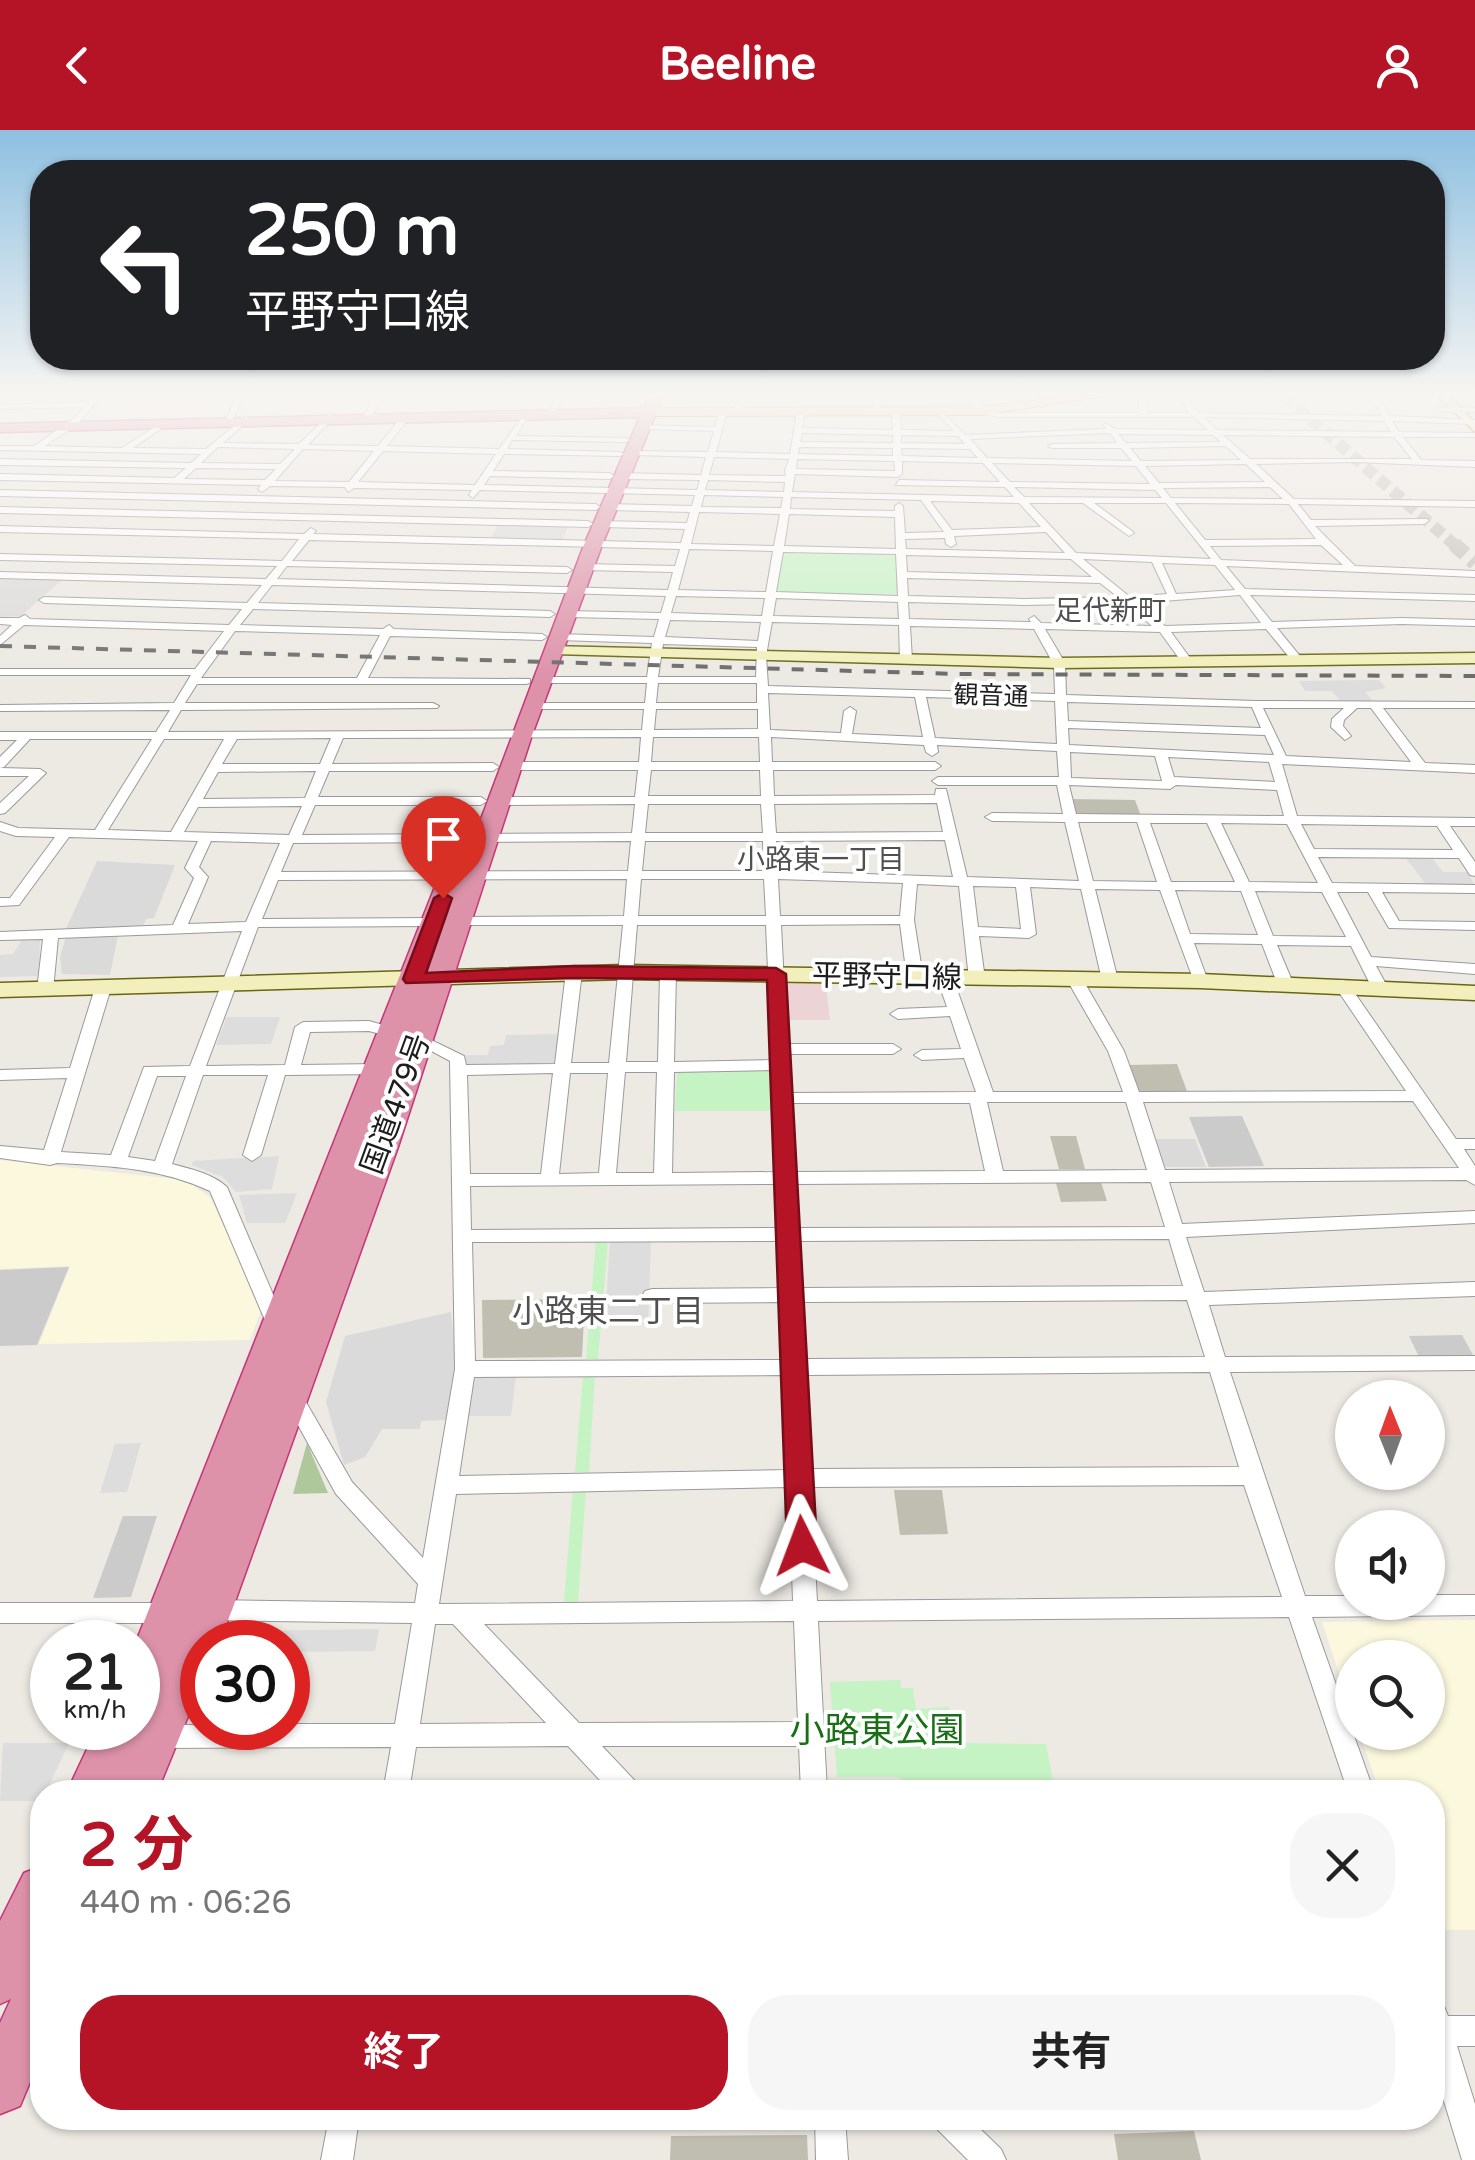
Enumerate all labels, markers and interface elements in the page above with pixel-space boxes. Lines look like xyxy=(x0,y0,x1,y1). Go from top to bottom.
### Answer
icon: back xyxy=(50,38,105,93)
text: Beeline xyxy=(659,38,816,92)
icon: person xyxy=(1370,38,1425,93)
text: 250 m xyxy=(245,190,459,274)
icon: left xyxy=(80,200,210,330)
text: 平野守口線 xyxy=(245,286,470,340)
district label: 足代新町 xyxy=(1054,594,1166,628)
street label: 観音通 xyxy=(953,680,1029,712)
pin xyxy=(401,796,486,899)
icon: arrive xyxy=(416,811,471,866)
district label: 小路東一丁目 xyxy=(737,843,905,877)
street label: 平野守口線 xyxy=(812,957,962,997)
street label: 国道479号 xyxy=(354,1029,438,1179)
district label: 小路東二丁目 xyxy=(512,1293,704,1331)
north arrow xyxy=(1335,1380,1445,1490)
map controls xyxy=(1335,1380,1445,1750)
position arrow xyxy=(750,1494,854,1598)
button: sound xyxy=(1335,1510,1445,1620)
speed limit sign: 30 xyxy=(180,1620,310,1750)
button: search xyxy=(1335,1640,1445,1750)
text: 21 xyxy=(64,1643,126,1703)
text: km/h xyxy=(64,1695,126,1725)
park label: 小路東公園 xyxy=(789,1710,965,1752)
text: 2 分 xyxy=(80,1810,193,1882)
button: close xyxy=(1290,1813,1395,1918)
text: 440 m · 06:26 xyxy=(80,1884,292,1922)
button: 終了 xyxy=(80,1995,728,2110)
button: 共有 xyxy=(748,1995,1395,2110)

